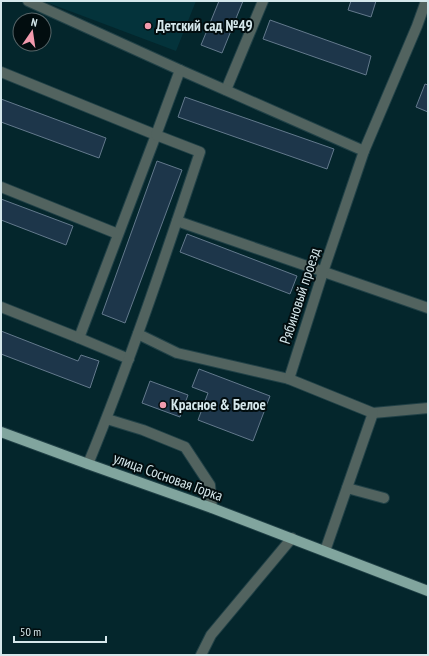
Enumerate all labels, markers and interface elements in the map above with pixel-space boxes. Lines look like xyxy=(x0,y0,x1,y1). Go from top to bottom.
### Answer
north arrow xyxy=(12,12,52,52)
text: N xyxy=(30,15,39,30)
place label: Детский сад №49 xyxy=(156,16,253,35)
marker: Детский сад №49 xyxy=(143,21,153,31)
street label: Рябиновый проезд xyxy=(275,245,324,346)
place label: Красное & Белое xyxy=(171,395,266,414)
marker: Красное & Белое xyxy=(158,400,168,410)
street label: улица Сосновая Горка xyxy=(111,448,225,505)
scale bar xyxy=(14,618,106,644)
text: 50 m xyxy=(20,624,41,639)

